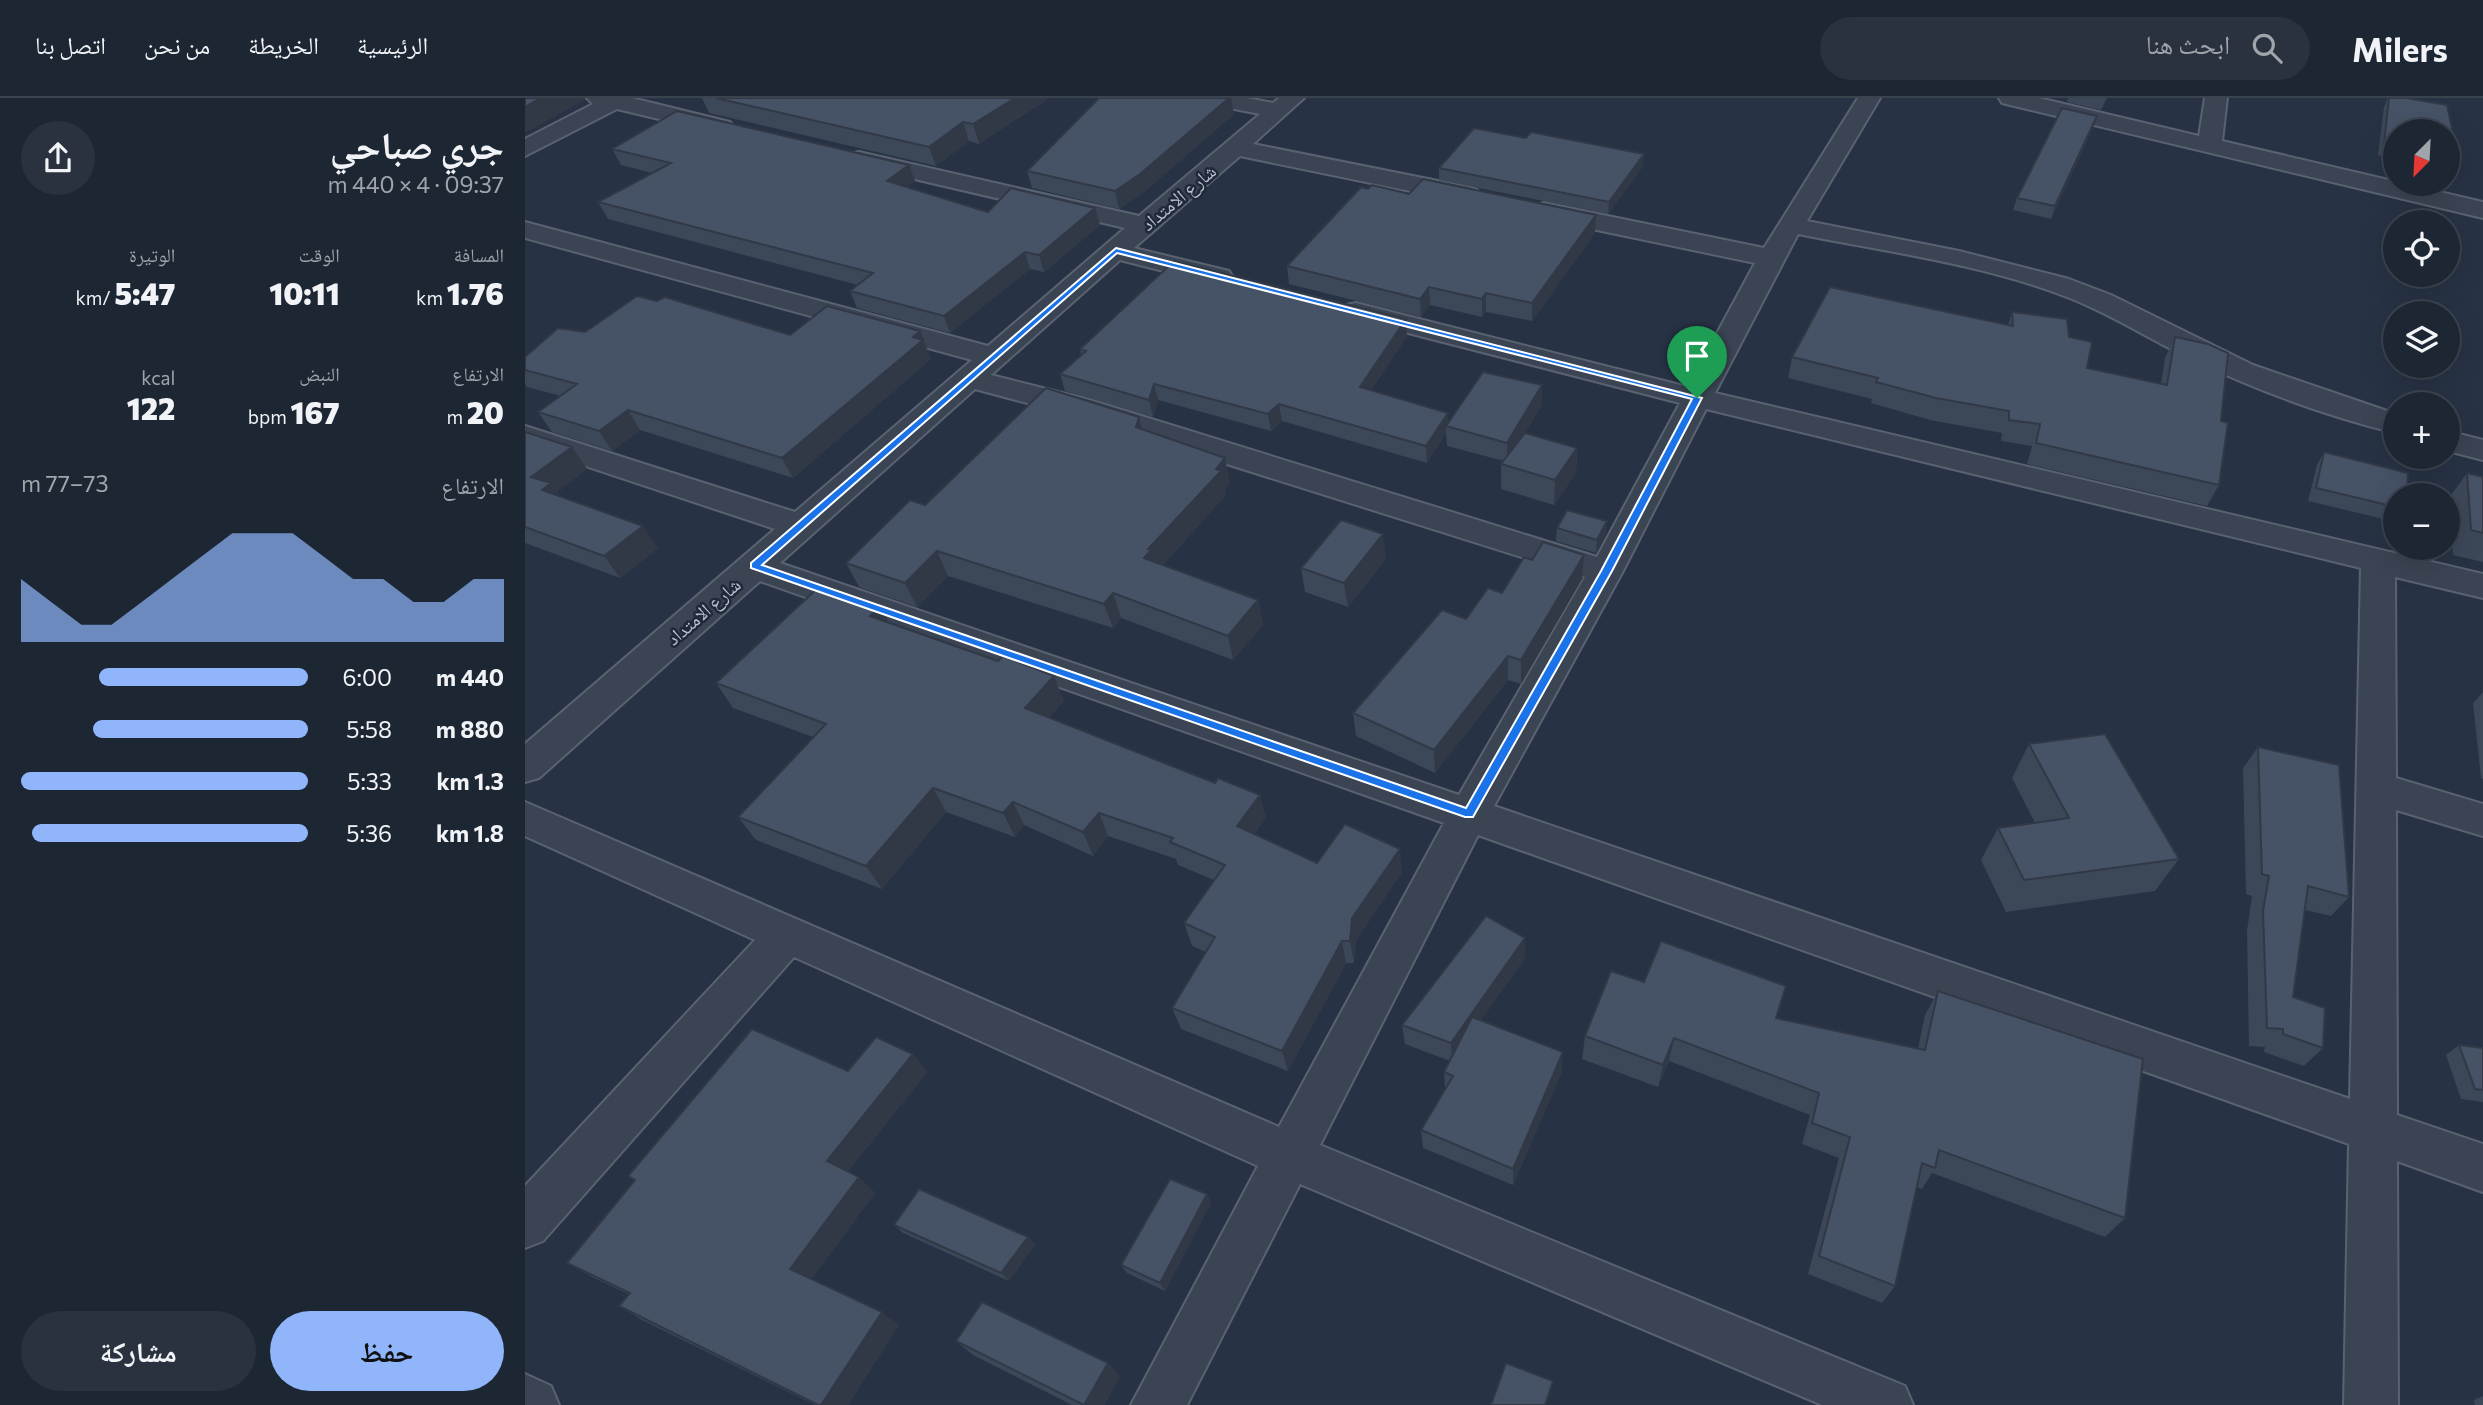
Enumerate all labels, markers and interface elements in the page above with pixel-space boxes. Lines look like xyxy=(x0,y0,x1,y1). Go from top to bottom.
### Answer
search box xyxy=(1820,17,2310,80)
text: ابحث هنا xyxy=(2146,28,2230,59)
text: Milers xyxy=(2352,28,2448,69)
icon: search xyxy=(2248,29,2286,67)
text: اتصل بنا xyxy=(35,30,106,59)
text: من نحن xyxy=(144,30,210,59)
text: الخريطة xyxy=(248,30,319,59)
text: الرئيسية xyxy=(357,30,428,59)
north arrow xyxy=(2383,119,2461,196)
map controls xyxy=(2383,119,2460,560)
text: جري صباحي xyxy=(330,120,504,167)
button: share xyxy=(21,121,95,195)
street label: شارع الامتداد xyxy=(1136,159,1221,236)
text: 09:37 · 4 × 440 m xyxy=(327,170,504,198)
button: locate xyxy=(2383,210,2460,287)
text: الوتيرة xyxy=(129,243,175,266)
text: الوقت xyxy=(299,243,340,266)
text: المسافة xyxy=(454,243,504,266)
text: 5:47 xyxy=(114,274,175,311)
text: 10:11 xyxy=(269,274,340,311)
text: 1.76 xyxy=(447,274,504,311)
text: /km xyxy=(75,286,114,309)
text: km xyxy=(416,286,447,309)
button: layers xyxy=(2383,301,2460,378)
pin xyxy=(1667,326,1727,398)
icon: arrive xyxy=(1678,337,1716,375)
text: النبض xyxy=(299,362,340,385)
text: الارتفاع xyxy=(452,362,504,385)
text: kcal xyxy=(141,366,175,389)
text: 122 xyxy=(127,389,175,426)
button: + xyxy=(2383,392,2460,469)
text: 167 xyxy=(291,393,340,430)
text: 20 xyxy=(467,393,504,430)
text: bpm xyxy=(248,405,291,428)
text: m xyxy=(447,405,467,428)
text: 73–77 m xyxy=(21,469,109,497)
text: الارتفاع xyxy=(441,471,504,499)
button: − xyxy=(2383,483,2460,560)
street label: شارع الامتداد xyxy=(661,572,746,650)
text: 6:00 xyxy=(343,663,392,691)
text: 440 m xyxy=(436,663,504,691)
text: 5:58 xyxy=(346,715,392,743)
text: 880 m xyxy=(436,715,504,743)
text: 5:33 xyxy=(347,767,392,795)
text: 1.3 km xyxy=(436,767,504,795)
text: 5:36 xyxy=(346,819,392,847)
text: 1.8 km xyxy=(436,819,504,847)
button: مشاركة xyxy=(21,1311,256,1391)
button: حفظ xyxy=(270,1311,504,1391)

